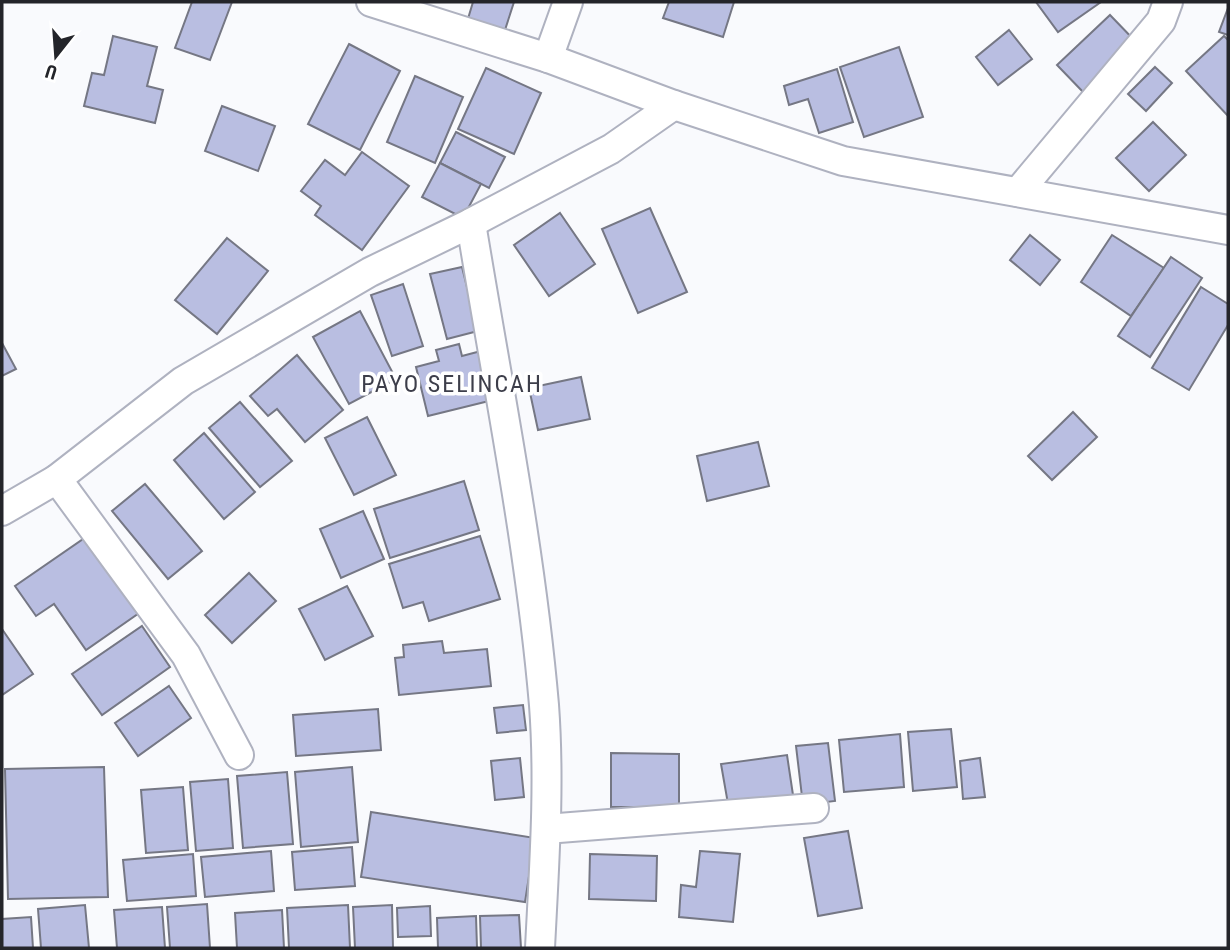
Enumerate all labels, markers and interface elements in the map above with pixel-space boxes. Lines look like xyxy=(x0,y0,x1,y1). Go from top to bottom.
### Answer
north arrow xyxy=(21,21,91,91)
text: U xyxy=(43,59,60,84)
district label: PAYO SELINCAH xyxy=(361,370,543,398)

